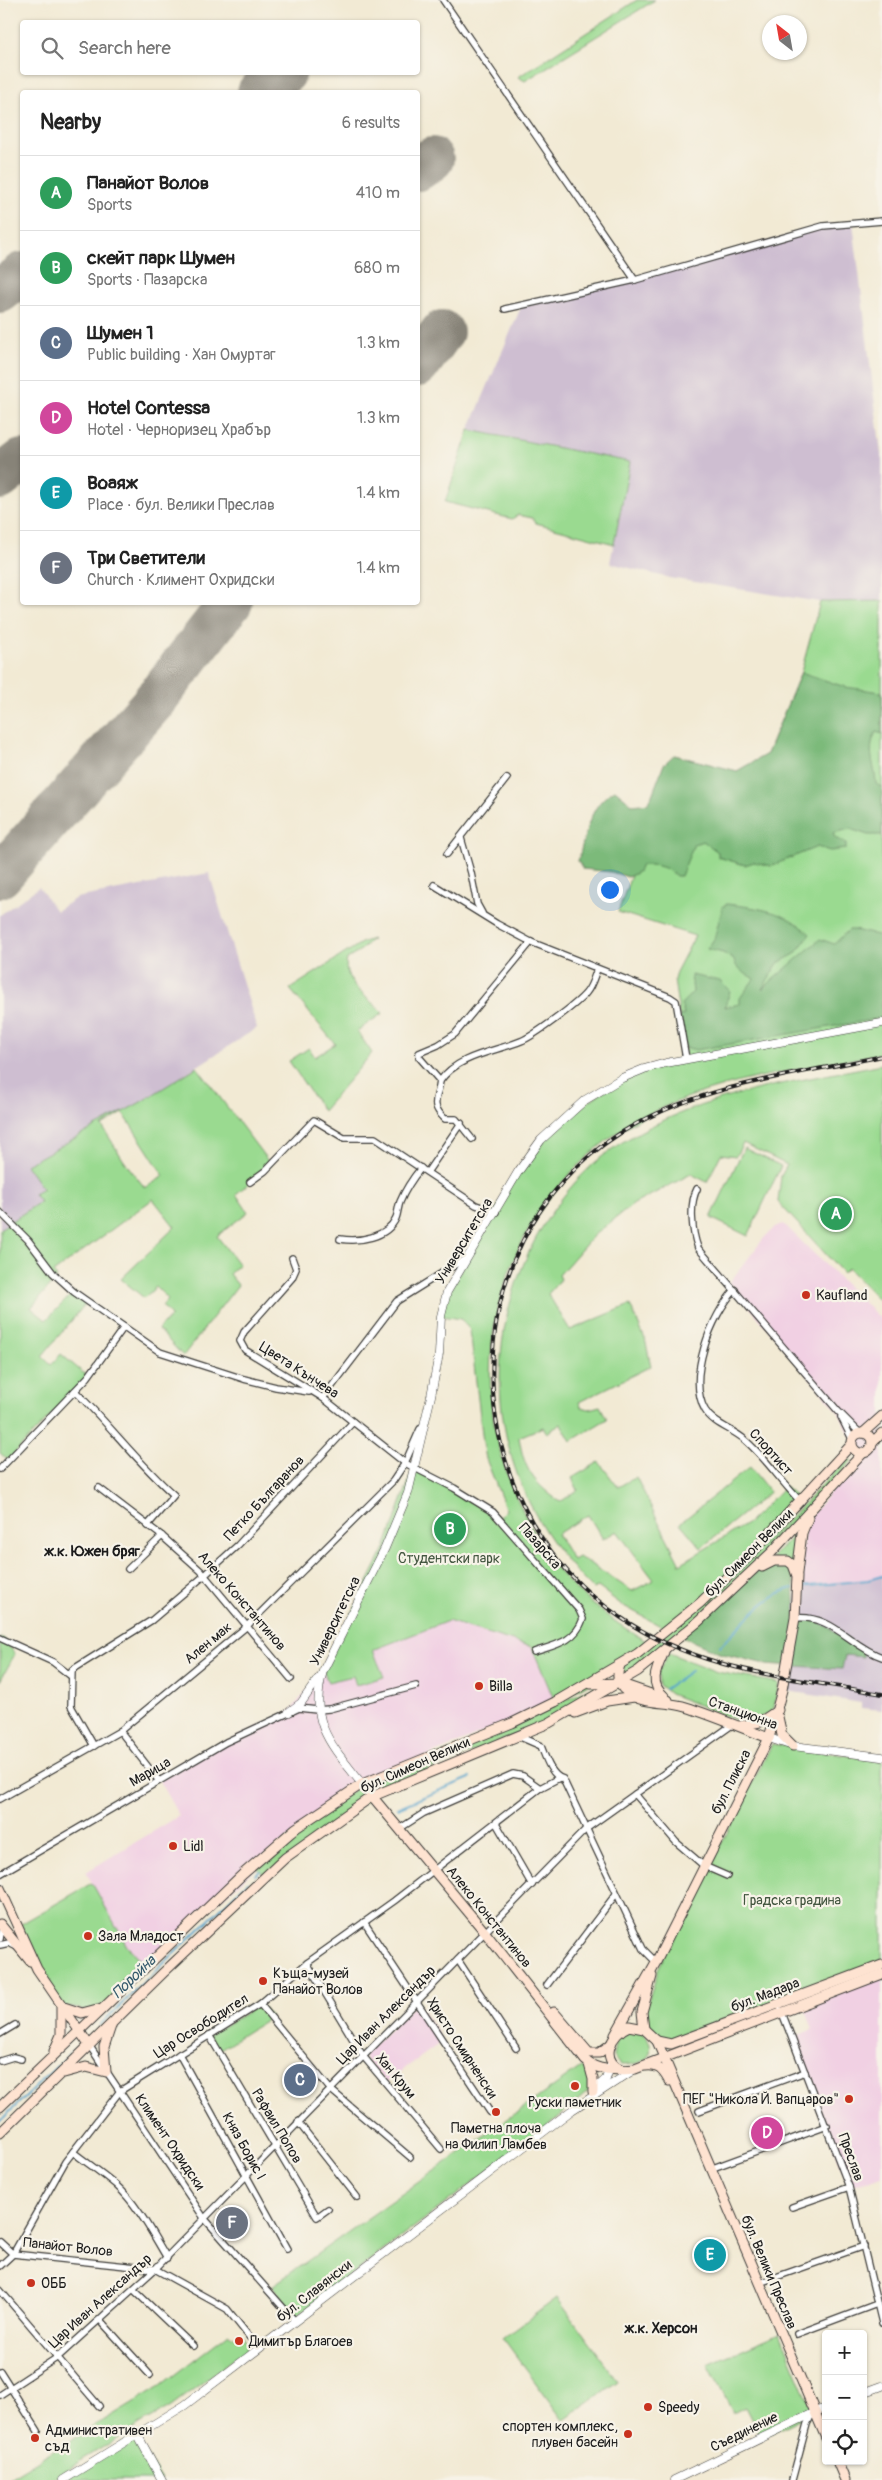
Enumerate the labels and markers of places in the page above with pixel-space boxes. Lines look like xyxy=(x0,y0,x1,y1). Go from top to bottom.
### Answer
pin: A xyxy=(820,1195,852,1233)
place label: Kaufland xyxy=(816,1287,868,1304)
marker: Kaufland xyxy=(800,1289,812,1301)
pin: B xyxy=(434,1510,466,1548)
place label: Billa xyxy=(489,1678,513,1695)
marker: Billa xyxy=(473,1680,485,1692)
place label: Lidl xyxy=(183,1838,204,1855)
marker: Lidl xyxy=(167,1840,179,1852)
place label: Зала Младост xyxy=(98,1928,184,1945)
marker: Зала Младост xyxy=(82,1930,94,1942)
place label: Къща-музей Панайот Волов xyxy=(273,1965,363,1998)
marker: Къща-музей Панайот Волов xyxy=(257,1975,269,1987)
pin: C xyxy=(284,2061,316,2099)
marker: Руски паметник xyxy=(569,2080,581,2092)
place label: ПЕГ "Никола Й. Вапцаров" xyxy=(683,2091,839,2108)
marker: ПЕГ "Никола Й. Вапцаров" xyxy=(843,2093,855,2105)
place label: Руски паметник xyxy=(528,2094,622,2111)
marker: Паметна плоча на Филип Ламбев xyxy=(490,2106,502,2118)
pin: D xyxy=(751,2114,783,2152)
place label: Паметна плоча на Филип Ламбев xyxy=(445,2120,547,2153)
pin: F xyxy=(216,2204,248,2242)
pin: E xyxy=(694,2236,726,2274)
place label: ОББ xyxy=(41,2275,67,2292)
marker: ОББ xyxy=(25,2277,37,2289)
place label: Димитър Благоев xyxy=(248,2333,353,2350)
marker: Димитър Благоев xyxy=(233,2335,245,2347)
place label: Speedy xyxy=(658,2399,699,2416)
marker: Speedy xyxy=(642,2401,654,2413)
place label: спортен комплекс, плувен басейн xyxy=(502,2418,618,2451)
place label: Административен съд xyxy=(45,2422,152,2455)
marker: спортен комплекс, плувен басейн xyxy=(622,2428,634,2440)
marker: Административен съд xyxy=(29,2432,41,2444)

